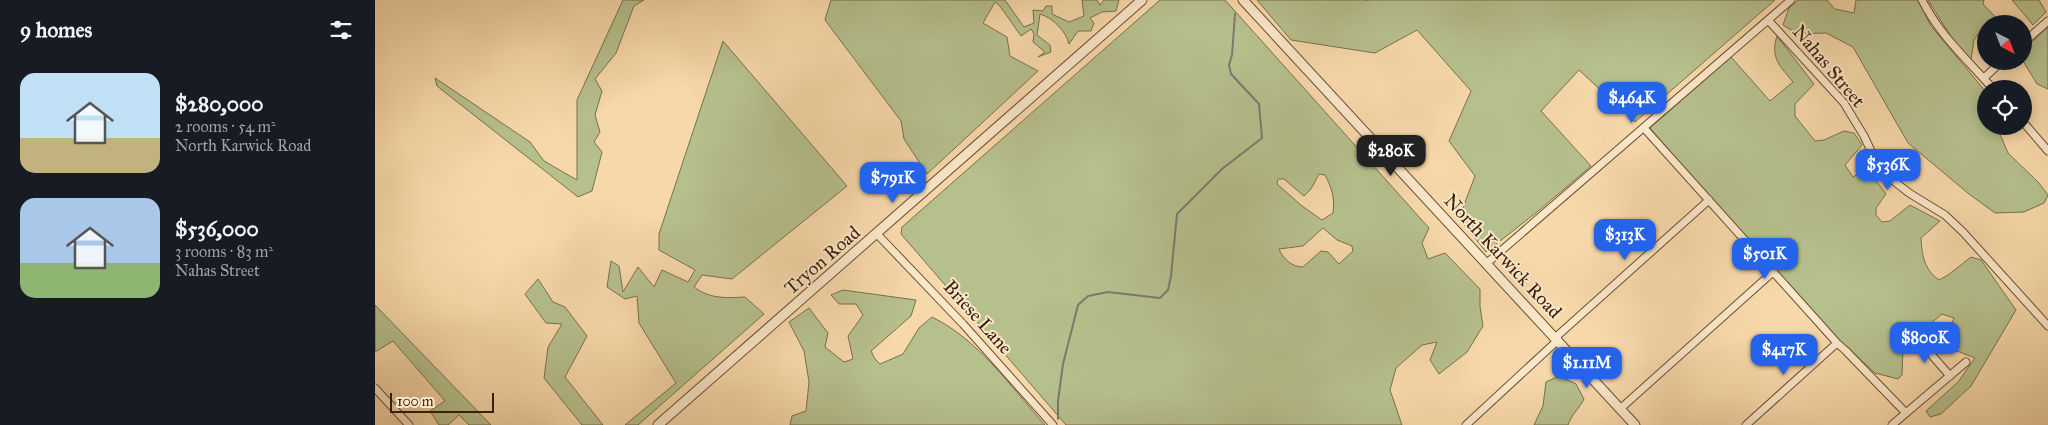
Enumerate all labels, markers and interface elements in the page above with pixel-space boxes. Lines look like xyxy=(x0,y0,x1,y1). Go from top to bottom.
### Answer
north arrow xyxy=(1977,15,2033,70)
map controls xyxy=(1977,15,2032,135)
icon: filters xyxy=(327,16,355,44)
text: 9 homes xyxy=(20,17,92,43)
street label: Nahas Street xyxy=(1788,20,1870,112)
button: locate xyxy=(1977,80,2032,135)
pin: $464K xyxy=(1597,82,1667,124)
text: $464K xyxy=(1609,88,1655,107)
text: $280,000 xyxy=(175,91,263,117)
icon: home xyxy=(60,93,120,153)
text: 2 rooms · 54 m² xyxy=(175,117,276,136)
pin: $280K xyxy=(1356,134,1426,177)
text: North Karwick Road xyxy=(175,136,311,155)
text: $280K xyxy=(1368,141,1414,160)
pin: $536K xyxy=(1853,148,1923,191)
text: $536K xyxy=(1867,155,1910,174)
pin: $791K xyxy=(858,162,928,204)
text: $791K xyxy=(871,168,915,187)
street label: North Karwick Road xyxy=(1439,189,1567,323)
text: $536,000 xyxy=(175,216,259,242)
icon: home xyxy=(60,218,120,278)
pin: $313K xyxy=(1590,218,1660,261)
street label: Tryon Road xyxy=(779,221,865,299)
text: $313K xyxy=(1605,225,1645,244)
pin: $501K xyxy=(1730,238,1800,280)
text: 3 rooms · 83 m² xyxy=(175,242,273,261)
text: $501K xyxy=(1743,244,1787,263)
text: Nahas Street xyxy=(175,261,260,280)
street label: Briese Lane xyxy=(939,275,1017,359)
pin: $800K xyxy=(1890,322,1960,364)
text: $800K xyxy=(1901,328,1949,347)
pin: $417K xyxy=(1749,334,1819,376)
text: $417K xyxy=(1762,340,1806,359)
pin: $1.11M xyxy=(1546,346,1628,389)
text: $1.11M xyxy=(1563,353,1611,372)
scale bar xyxy=(390,390,494,413)
text: 100 m xyxy=(397,393,434,410)

